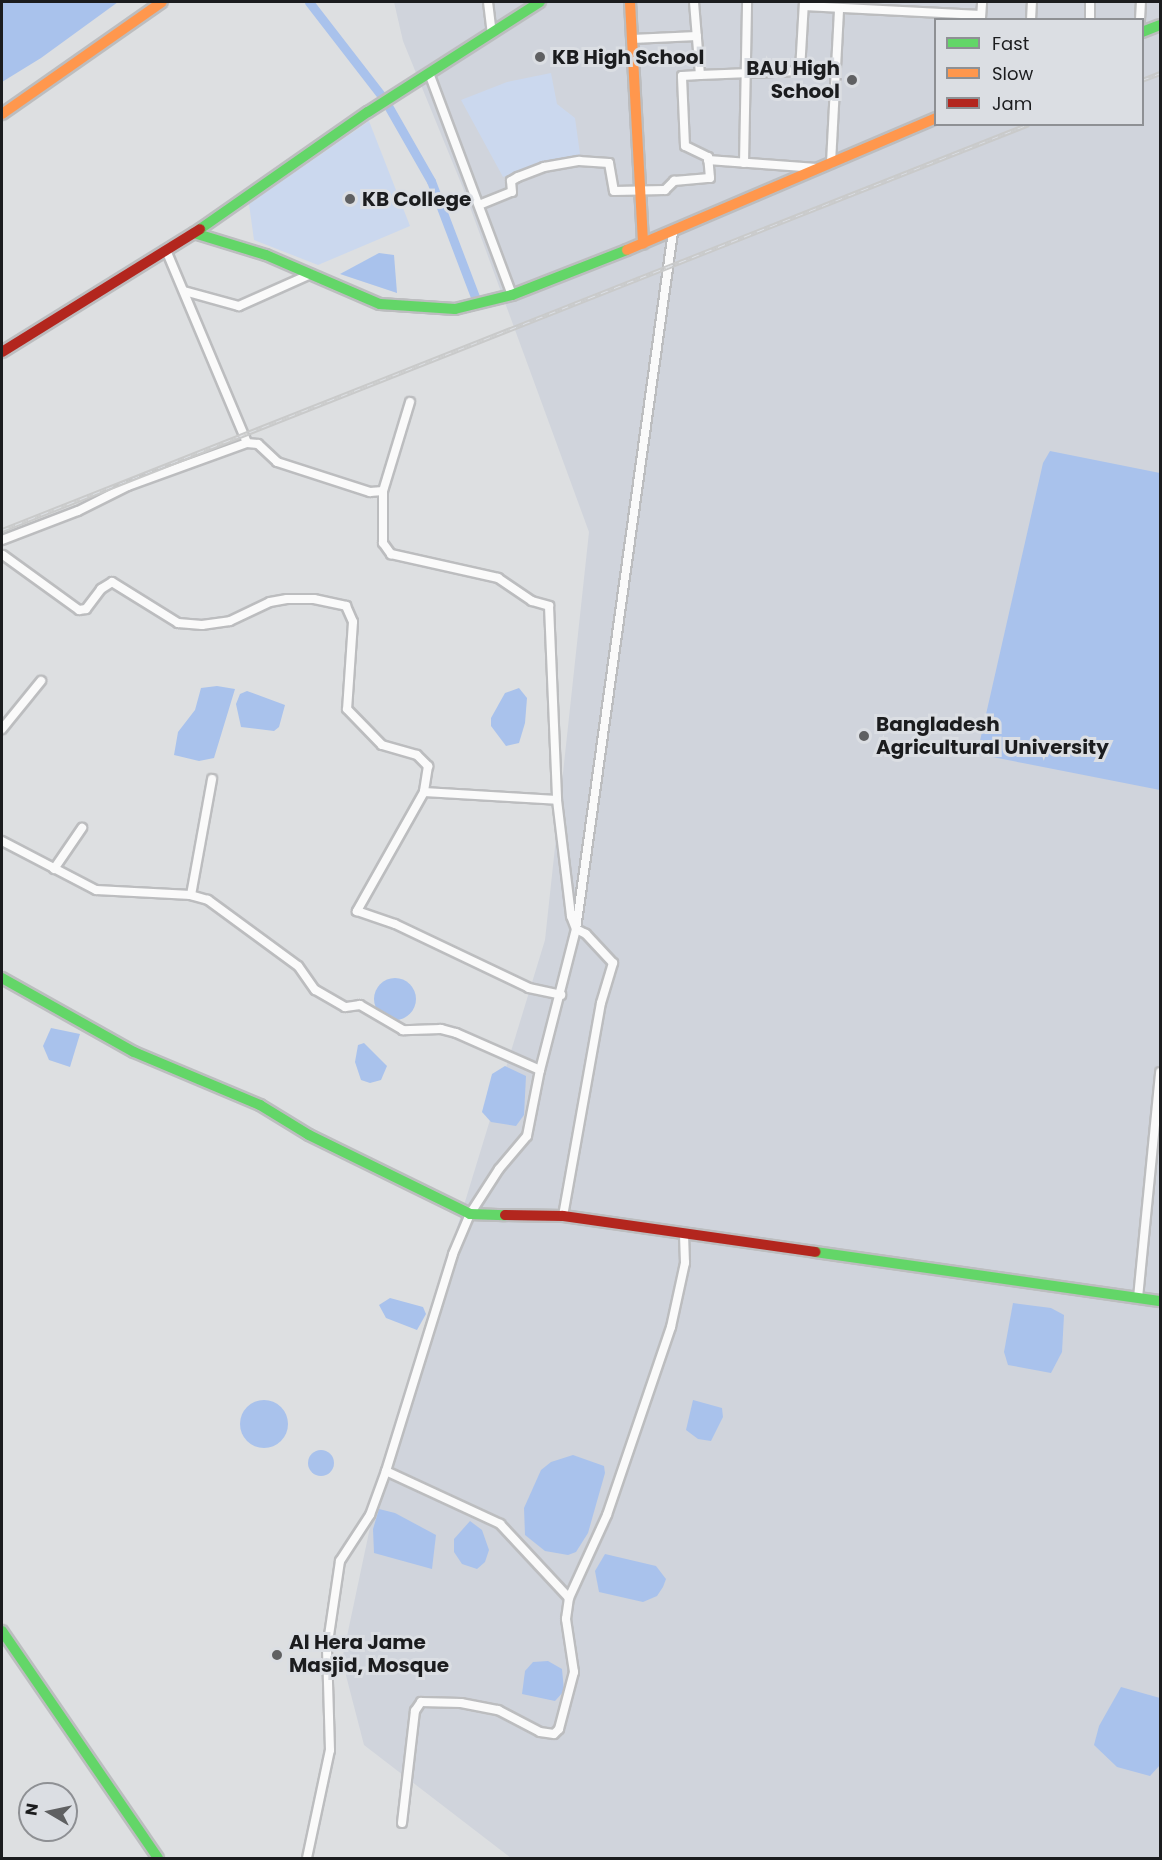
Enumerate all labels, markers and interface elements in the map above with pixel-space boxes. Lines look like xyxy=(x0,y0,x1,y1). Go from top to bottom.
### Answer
legend xyxy=(934,18,1144,126)
text: Fast xyxy=(992,31,1029,56)
place label: KB High School xyxy=(552,45,704,69)
marker: KB High School xyxy=(533,50,547,64)
place label: BAU High School xyxy=(746,56,840,103)
text: Slow xyxy=(992,61,1033,86)
marker: BAU High School xyxy=(845,73,859,87)
text: Jam xyxy=(992,91,1032,116)
place label: KB College xyxy=(362,187,471,211)
marker: KB College xyxy=(343,192,357,206)
place label: Bangladesh Agricultural University xyxy=(876,712,1109,759)
marker: Bangladesh Agricultural University xyxy=(857,729,871,743)
place label: Al Hera Jame Masjid, Mosque xyxy=(289,1631,449,1678)
marker: Al Hera Jame Masjid, Mosque xyxy=(270,1648,284,1662)
north arrow xyxy=(18,1782,78,1842)
text: N xyxy=(19,1802,44,1817)

